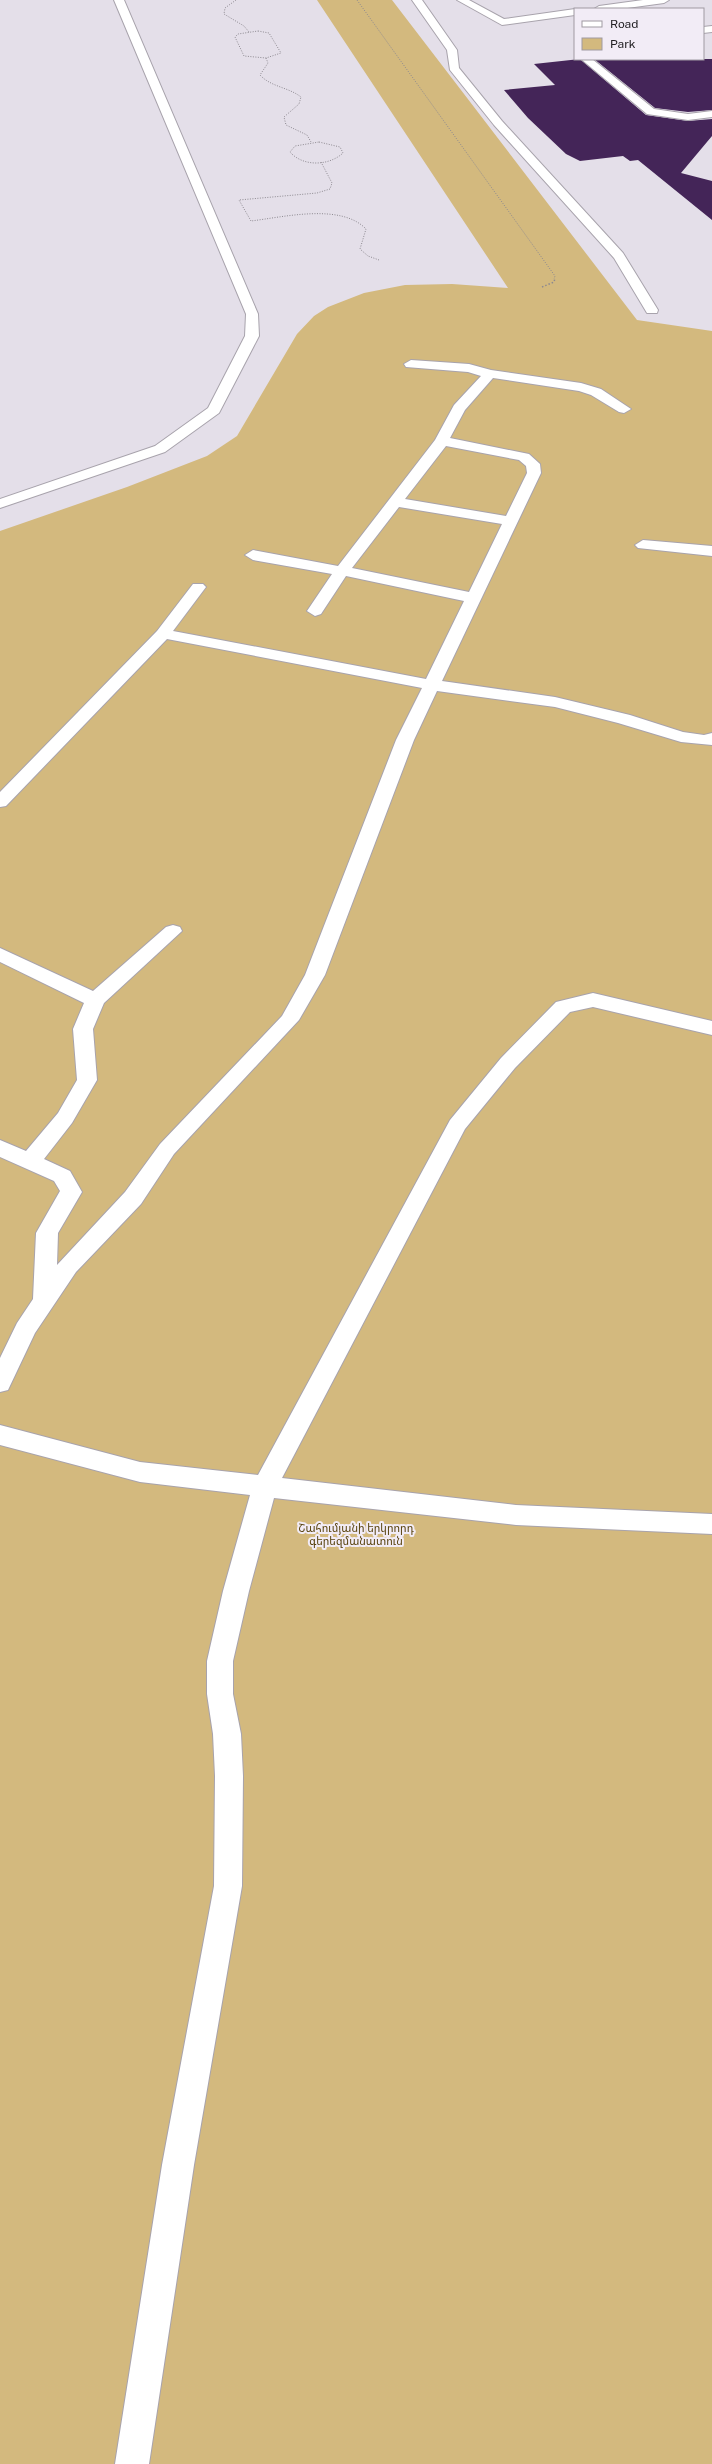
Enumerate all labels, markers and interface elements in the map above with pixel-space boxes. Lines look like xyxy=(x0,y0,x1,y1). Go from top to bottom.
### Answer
legend xyxy=(574,8,704,60)
text: Road xyxy=(610,17,638,31)
text: Park xyxy=(610,37,636,51)
park label: Շահումյանի երկրորդ գերեզմանատուն xyxy=(298,1522,414,1548)

